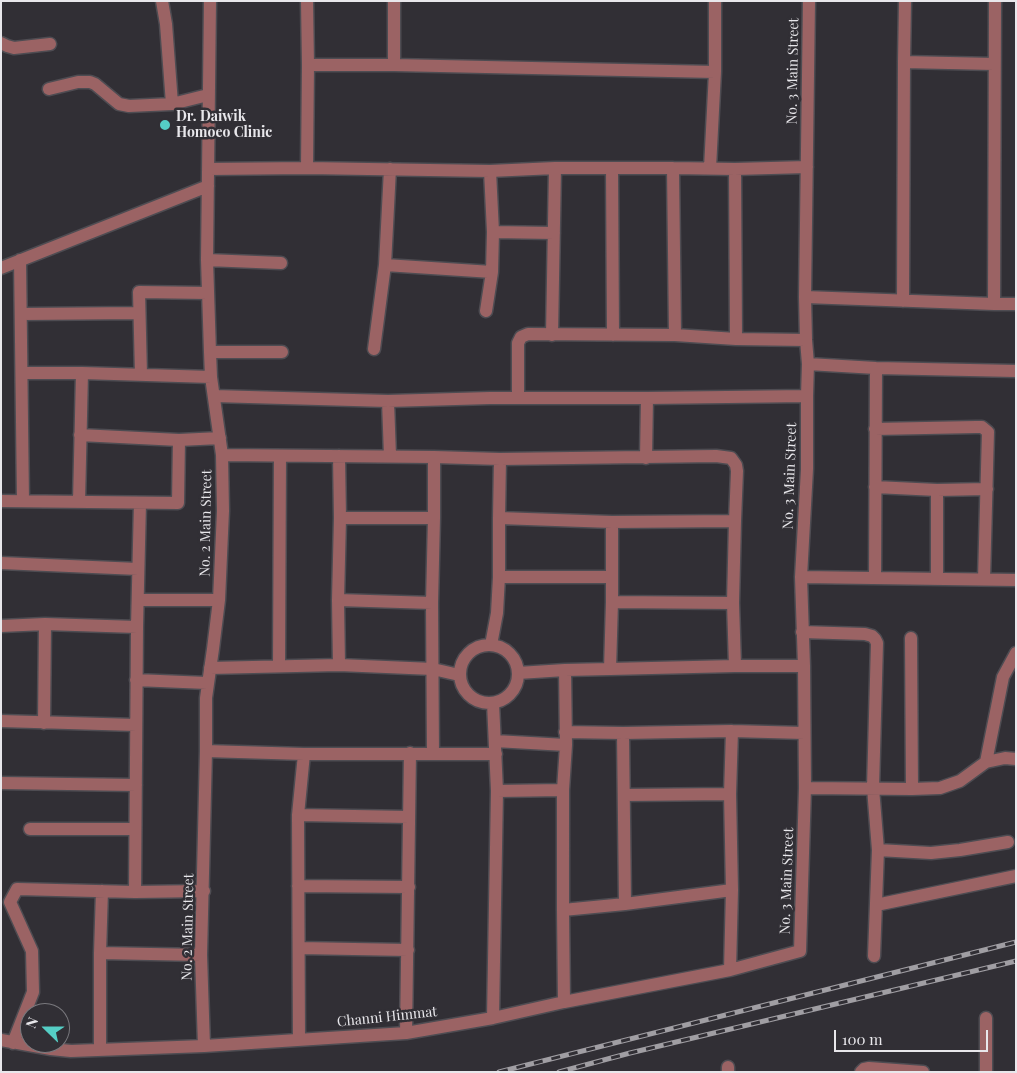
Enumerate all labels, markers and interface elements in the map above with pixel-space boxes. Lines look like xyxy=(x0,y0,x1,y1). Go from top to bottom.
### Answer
street label: No. 3 Main Street xyxy=(784,17,802,125)
place label: Dr. Daiwik Homoeo Clinic xyxy=(176,109,272,142)
marker: Dr. Daiwik Homoeo Clinic xyxy=(158,118,172,132)
street label: No. 3 Main Street xyxy=(780,422,800,530)
street label: No. 2 Main Street xyxy=(197,469,215,577)
street label: No. 3 Main Street xyxy=(777,827,797,935)
street label: No. 2 Main Street xyxy=(179,873,197,981)
north arrow xyxy=(20,1003,70,1053)
street label: Channi Himmat xyxy=(336,1003,438,1031)
text: N xyxy=(21,1014,42,1031)
scale bar xyxy=(837,1020,991,1052)
text: 100 m xyxy=(842,1029,883,1049)

